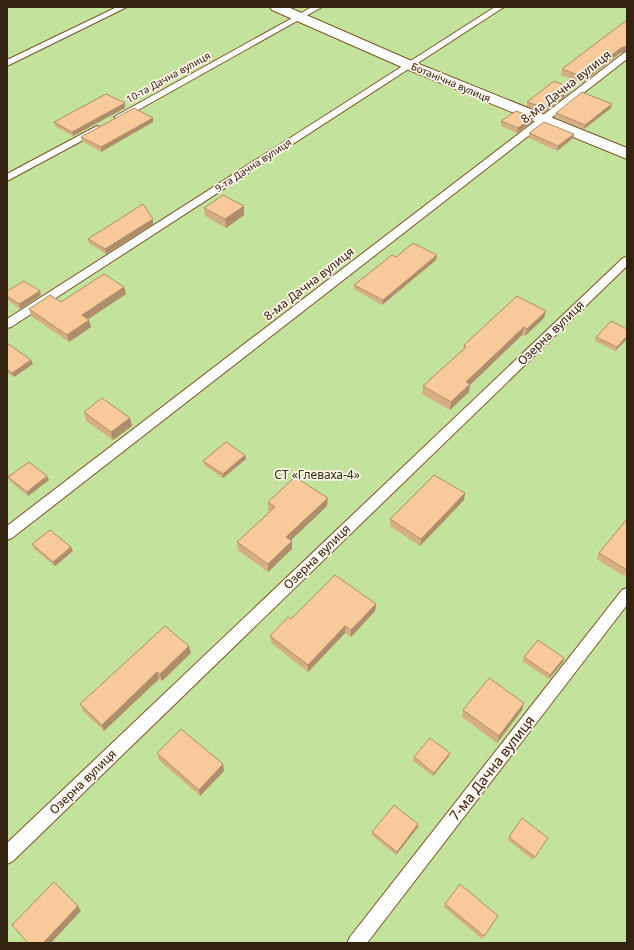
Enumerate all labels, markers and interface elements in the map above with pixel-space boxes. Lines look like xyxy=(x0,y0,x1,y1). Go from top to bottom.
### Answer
street label: 8-ма Дачна вулиця xyxy=(517,46,614,127)
street label: 10-та Дачна вулиця xyxy=(123,48,213,106)
street label: Ботанічна вулиця xyxy=(409,59,493,105)
street label: 9-та Дачна вулиця xyxy=(212,135,294,195)
street label: 8-ма Дачна вулиця xyxy=(260,243,357,324)
street label: Озерна вулиця xyxy=(513,296,588,369)
park label: СТ «Глеваха-4» xyxy=(274,466,360,483)
street label: Озерна вулиця xyxy=(279,520,354,593)
street label: 7-ма Дачна вулиця xyxy=(445,711,539,824)
street label: Озерна вулиця xyxy=(45,745,120,818)

